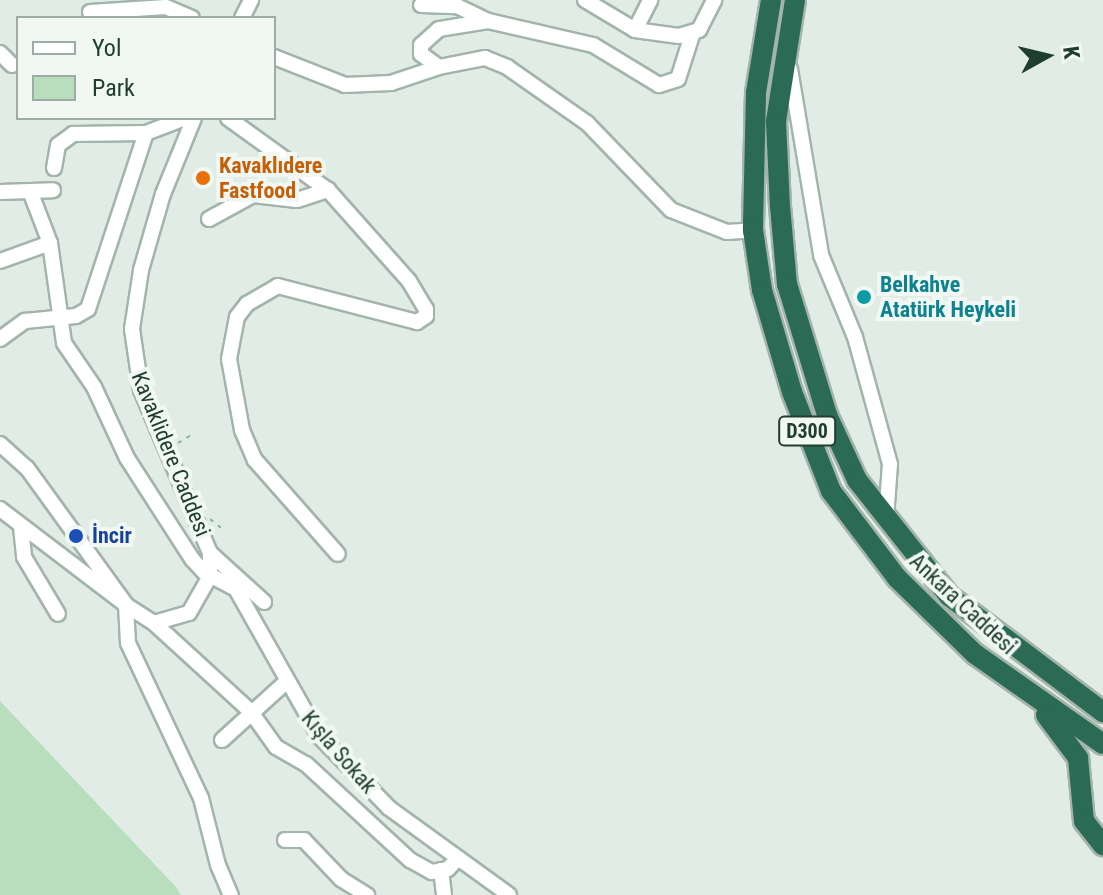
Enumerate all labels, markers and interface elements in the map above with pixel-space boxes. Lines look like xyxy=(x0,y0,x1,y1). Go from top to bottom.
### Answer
legend xyxy=(16,16,276,120)
north arrow xyxy=(1007,16,1087,96)
text: Yol xyxy=(92,34,121,62)
text: K xyxy=(1058,45,1084,60)
text: Park xyxy=(92,74,135,102)
place label: Kavaklıdere Fastfood xyxy=(219,152,322,204)
marker: Kavaklıdere Fastfood xyxy=(194,169,212,187)
place label: Belkahve Atatürk Heykeli xyxy=(880,271,1016,322)
marker: Belkahve Atatürk Heykeli xyxy=(855,288,873,306)
street label: Kavaklidere Caddesi xyxy=(126,368,216,540)
road number: D300 xyxy=(777,415,837,447)
place label: İncir xyxy=(92,523,132,549)
marker: İncir xyxy=(67,527,85,545)
street label: Ankara Caddesi xyxy=(904,548,1022,660)
street label: Kışla Sokak xyxy=(296,705,382,799)

